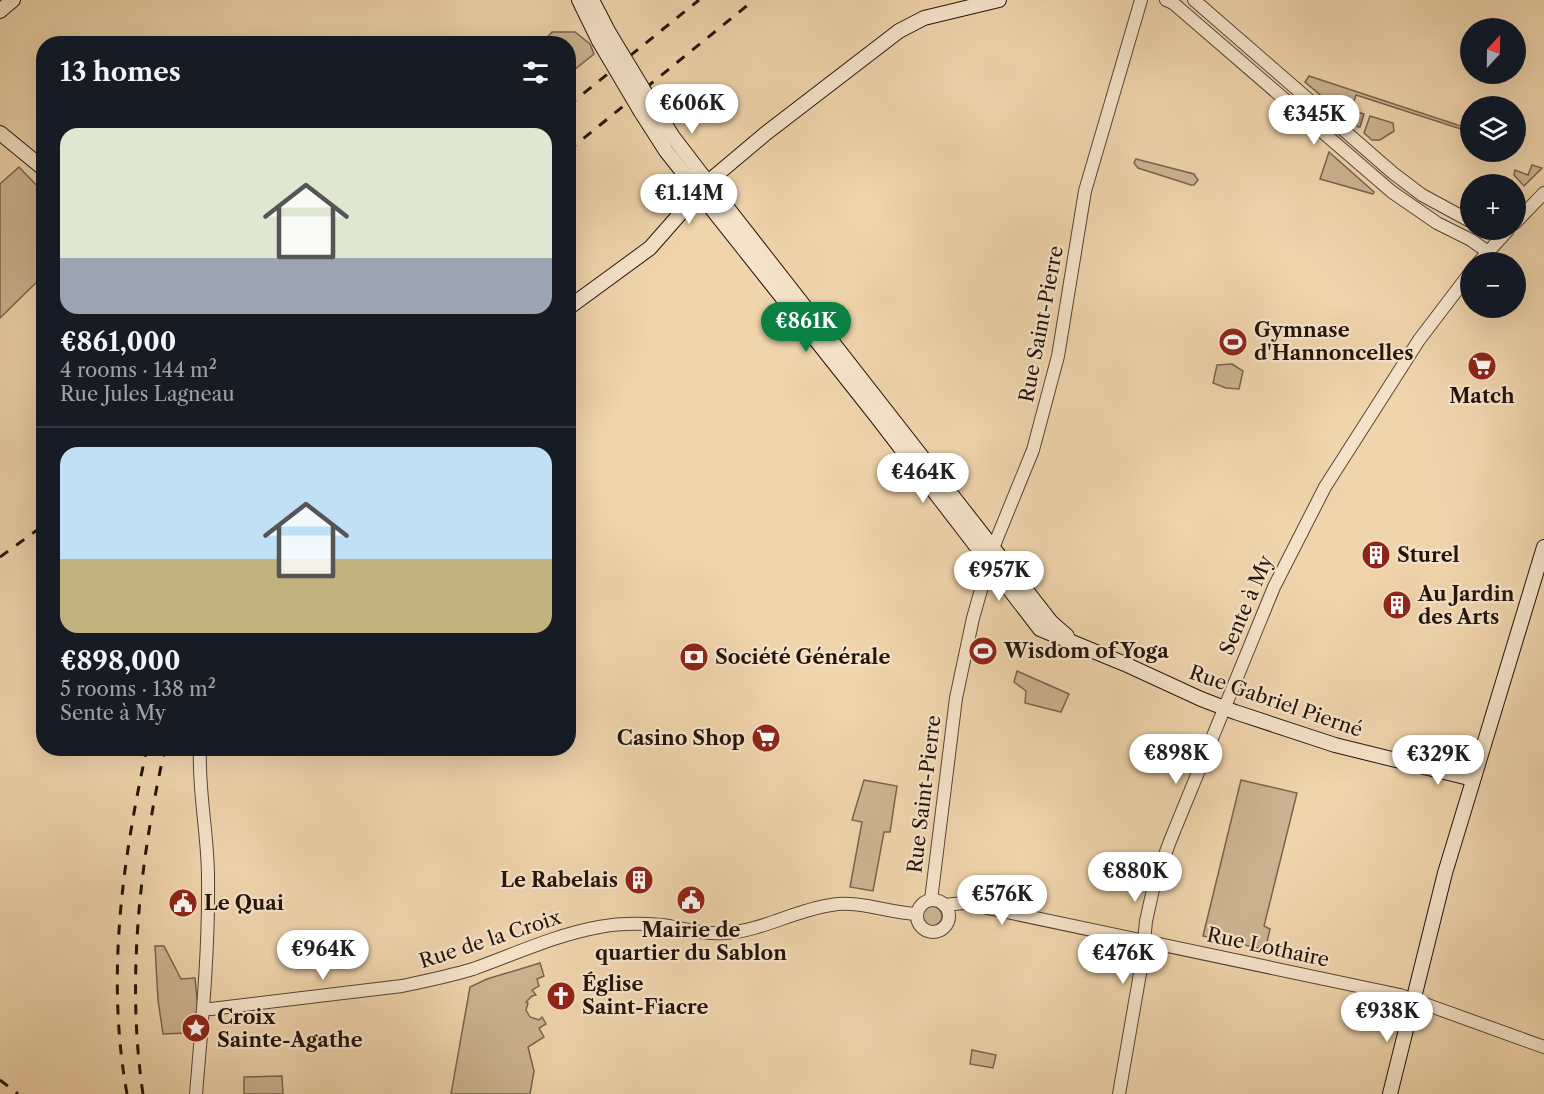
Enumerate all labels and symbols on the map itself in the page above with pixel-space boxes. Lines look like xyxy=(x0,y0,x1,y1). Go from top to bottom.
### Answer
north arrow xyxy=(1460,18,1526,84)
pin: €606K xyxy=(650,84,734,135)
pin: €345K xyxy=(1272,95,1356,146)
pin: €1.14M xyxy=(640,174,738,225)
street label: Rue Saint-Pierre xyxy=(1014,244,1068,404)
pin: €861K xyxy=(764,302,848,353)
place label: Gymnase d'Hannoncelles xyxy=(1254,318,1414,365)
sports icon: Gymnase d'Hannoncelles xyxy=(1217,326,1249,358)
supermarket icon: Match xyxy=(1466,350,1498,382)
place label: Match xyxy=(1449,384,1515,408)
pin: €464K xyxy=(881,453,965,504)
building icon: Sturel xyxy=(1360,539,1392,571)
place label: Sturel xyxy=(1397,543,1460,567)
pin: €957K xyxy=(957,551,1041,602)
street label: Sente à My xyxy=(1214,551,1278,658)
place label: Au Jardin des Arts xyxy=(1417,582,1515,629)
building icon: Au Jardin des Arts xyxy=(1381,589,1413,621)
sports icon: Wisdom of Yoga xyxy=(967,635,999,667)
place label: Wisdom of Yoga xyxy=(1003,639,1169,663)
bank icon: Société Générale xyxy=(678,641,710,673)
place label: Société Générale xyxy=(715,645,890,669)
street label: Rue Gabriel Pierné xyxy=(1186,660,1366,742)
street label: Rue Saint-Pierre xyxy=(902,714,946,874)
supermarket icon: Casino Shop xyxy=(750,722,782,754)
place label: Casino Shop xyxy=(617,726,745,750)
pin: €898K xyxy=(1134,734,1218,785)
pin: €329K xyxy=(1396,735,1480,786)
pin: €880K xyxy=(1093,852,1177,903)
building icon: Le Rabelais xyxy=(623,864,655,896)
place label: Le Rabelais xyxy=(500,868,618,892)
pin: €576K xyxy=(960,875,1044,926)
public building icon: Mairie de quartier du Sablon xyxy=(675,884,707,916)
public building icon: Le Quai xyxy=(167,887,199,919)
place label: Le Quai xyxy=(204,891,284,915)
street label: Rue de la Croix xyxy=(416,905,564,973)
place label: Mairie de quartier du Sablon xyxy=(595,918,787,965)
street label: Rue Lothaire xyxy=(1205,922,1331,972)
pin: €964K xyxy=(281,930,365,981)
pin: €476K xyxy=(1081,934,1165,985)
place label: Église Saint-Fiacre xyxy=(582,971,709,1019)
church icon: Église Saint-Fiacre xyxy=(545,980,577,1012)
pin: €938K xyxy=(1345,992,1429,1043)
place label: Croix Sainte-Agathe xyxy=(217,1005,363,1052)
place icon: Croix Sainte-Agathe xyxy=(180,1012,212,1044)

